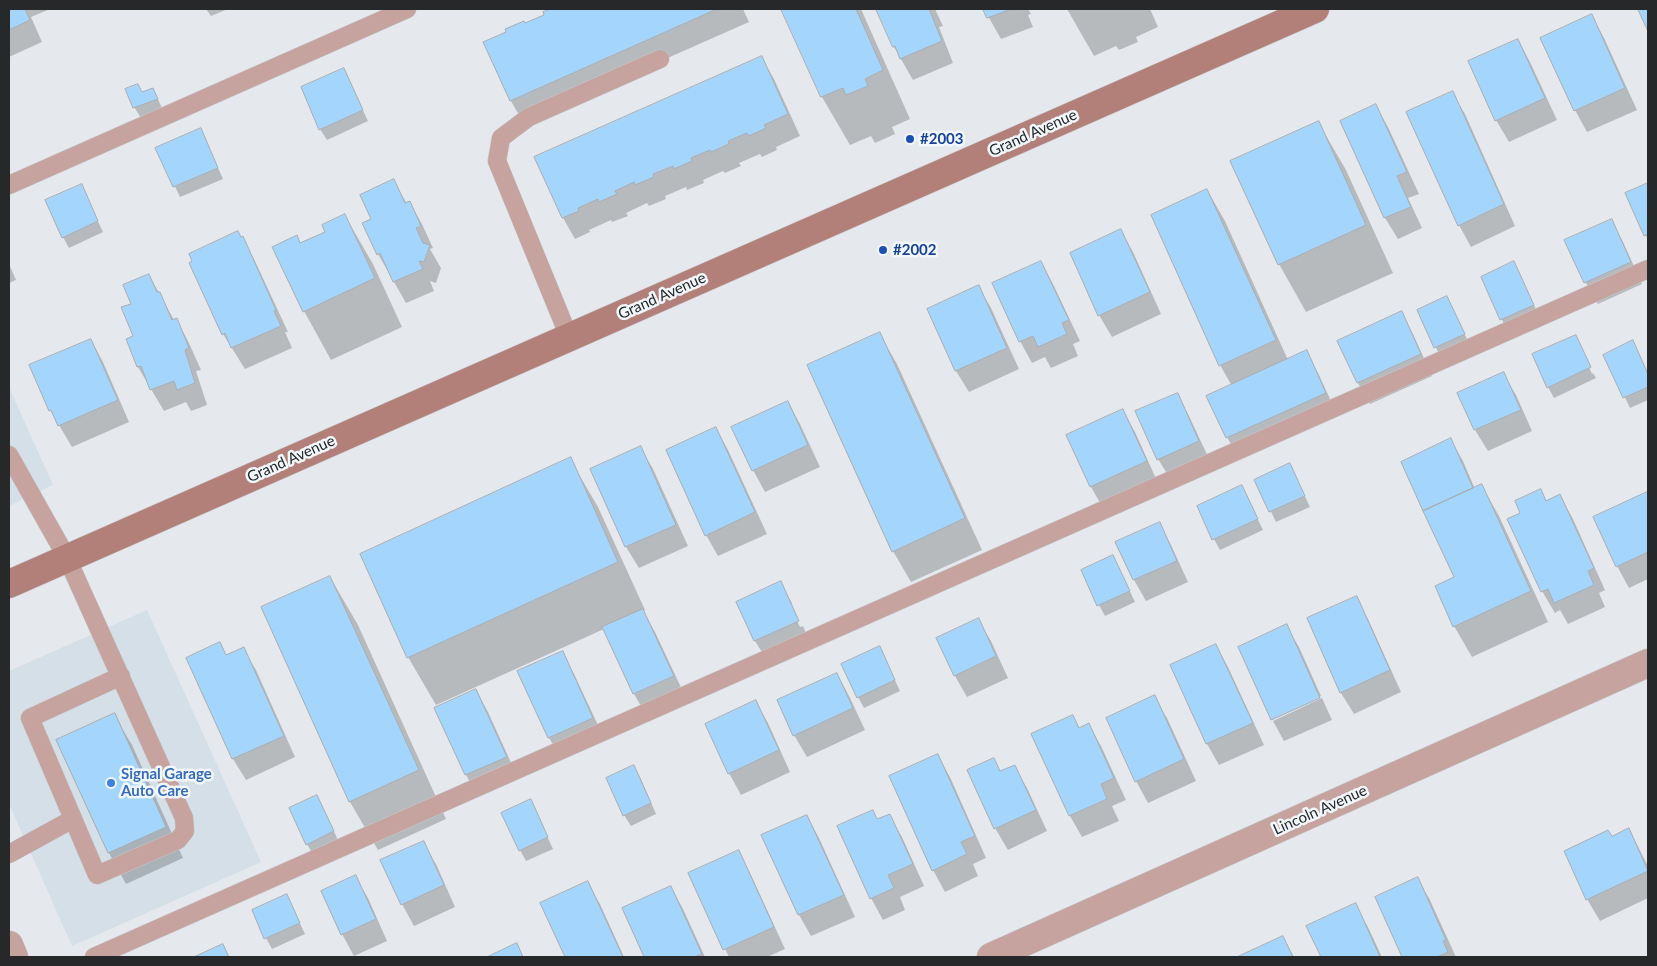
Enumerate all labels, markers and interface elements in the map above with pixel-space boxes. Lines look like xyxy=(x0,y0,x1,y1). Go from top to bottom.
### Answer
street label: Grand Avenue xyxy=(986,106,1080,160)
place label: #2003 xyxy=(920,130,963,148)
marker: #2003 xyxy=(904,133,916,145)
place label: #2002 xyxy=(893,241,936,259)
marker: #2002 xyxy=(877,244,889,256)
street label: Grand Avenue xyxy=(615,269,709,323)
street label: Grand Avenue xyxy=(244,432,338,486)
place label: Signal Garage Auto Care xyxy=(121,765,212,800)
marker: Signal Garage Auto Care xyxy=(105,777,117,789)
street label: Lincoln Avenue xyxy=(1270,781,1370,839)

